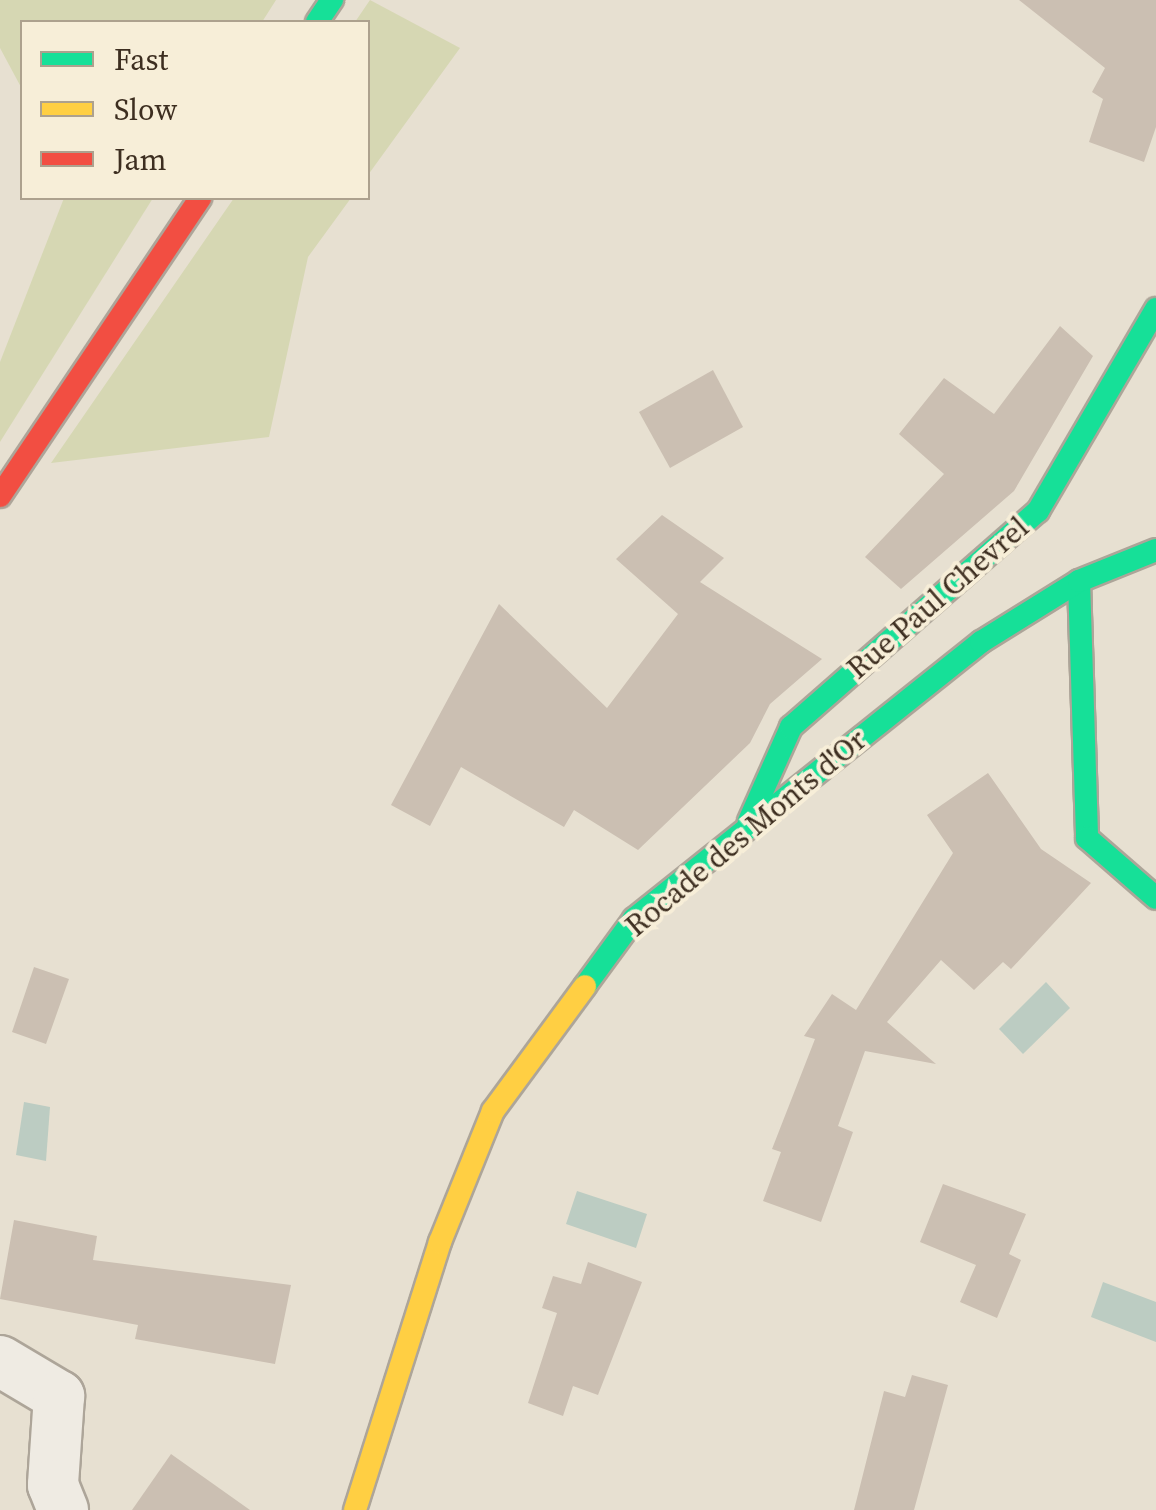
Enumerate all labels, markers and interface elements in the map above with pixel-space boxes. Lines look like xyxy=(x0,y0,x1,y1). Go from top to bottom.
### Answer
legend xyxy=(20,20,370,200)
text: Fast xyxy=(114,39,168,80)
text: Slow xyxy=(114,89,177,130)
text: Jam xyxy=(114,139,167,180)
street label: Rue Paul Chevrel xyxy=(840,509,1036,687)
street label: Rocade des Monts d'Or xyxy=(618,722,874,944)

